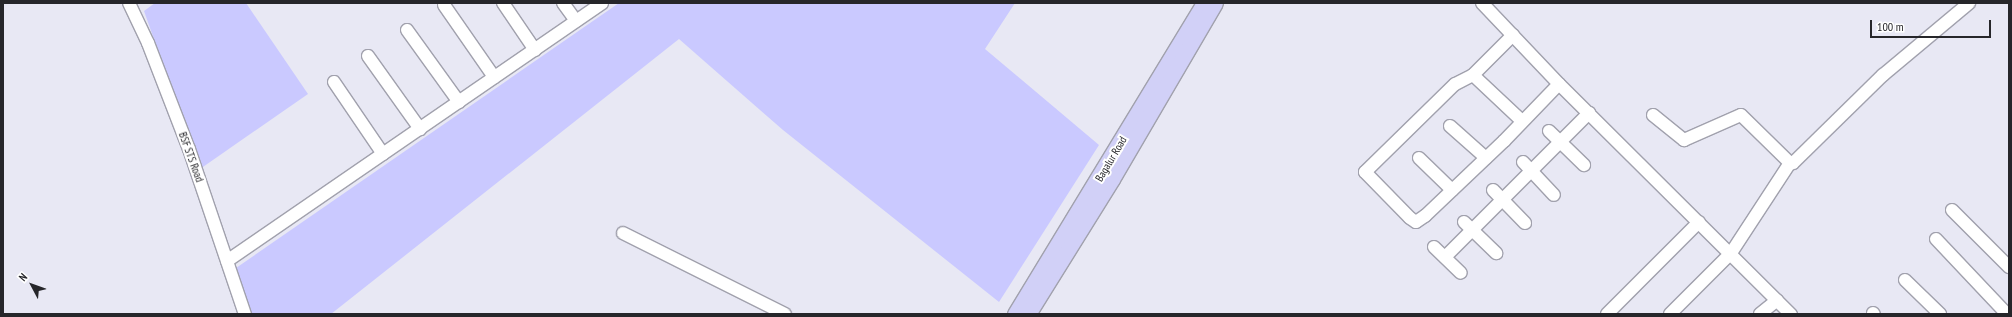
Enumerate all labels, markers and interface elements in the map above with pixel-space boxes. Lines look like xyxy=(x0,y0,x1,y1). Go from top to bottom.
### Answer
scale bar xyxy=(1872,12,1993,38)
text: 100 m xyxy=(1877,19,1904,34)
street label: BSF STS Road xyxy=(176,130,206,184)
street label: Bagalur Road xyxy=(1092,134,1130,184)
north arrow xyxy=(12,265,52,305)
text: N xyxy=(16,270,30,284)

